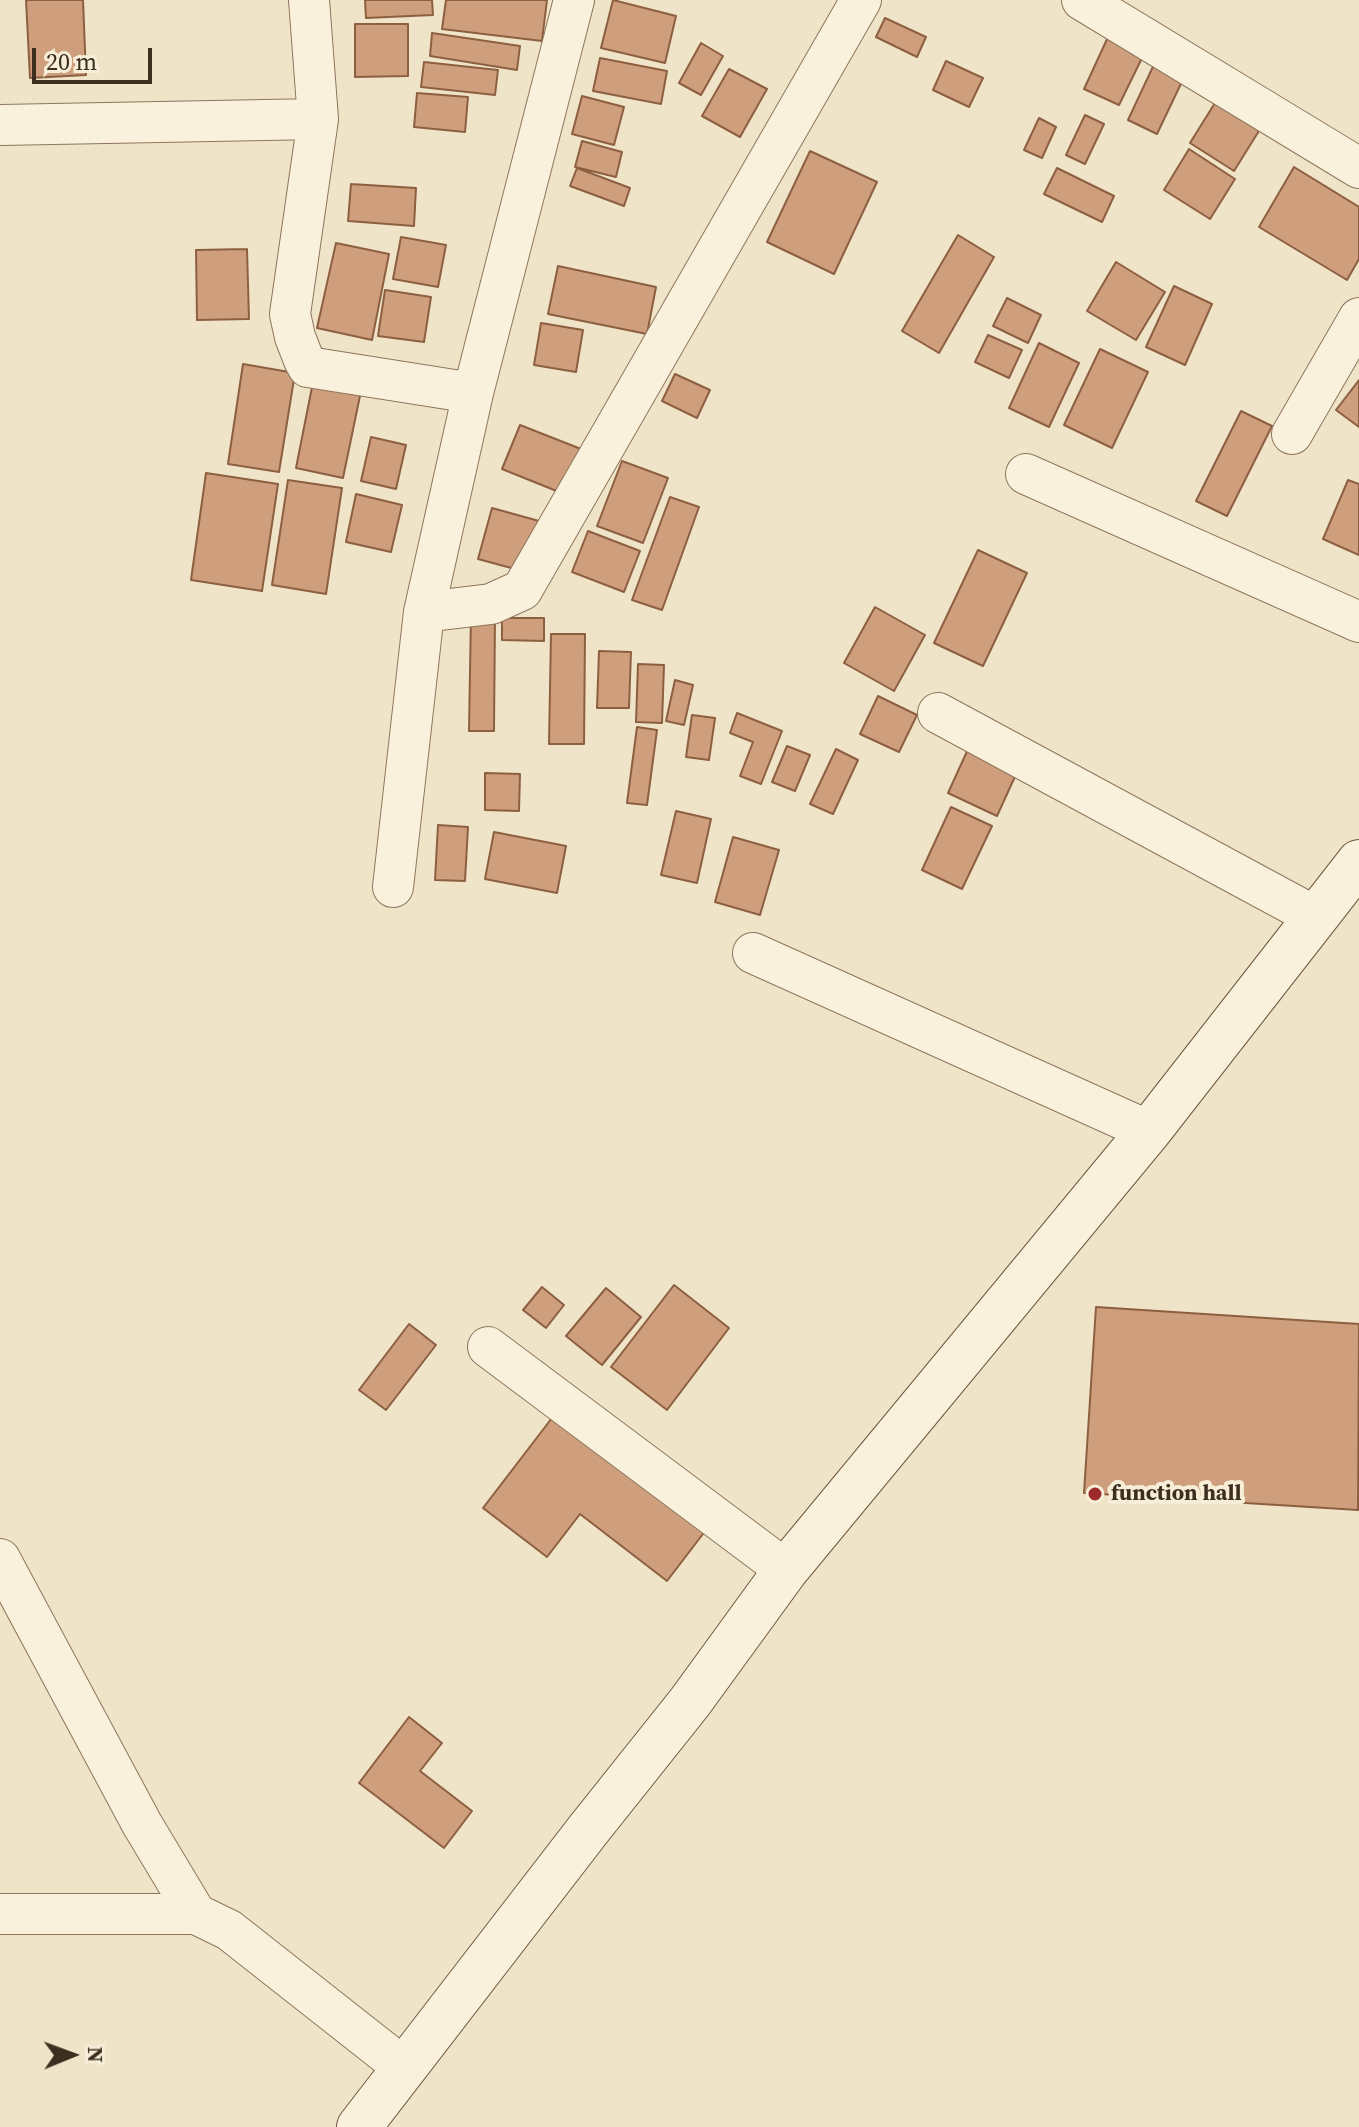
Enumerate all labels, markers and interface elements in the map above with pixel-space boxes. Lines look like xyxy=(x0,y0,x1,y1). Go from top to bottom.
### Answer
scale bar xyxy=(36,32,156,82)
text: 20 m xyxy=(46,45,97,78)
place label: function hall xyxy=(1111,1481,1242,1507)
marker: function hall xyxy=(1086,1485,1104,1503)
north arrow xyxy=(32,2015,112,2095)
text: N xyxy=(81,2046,111,2063)

